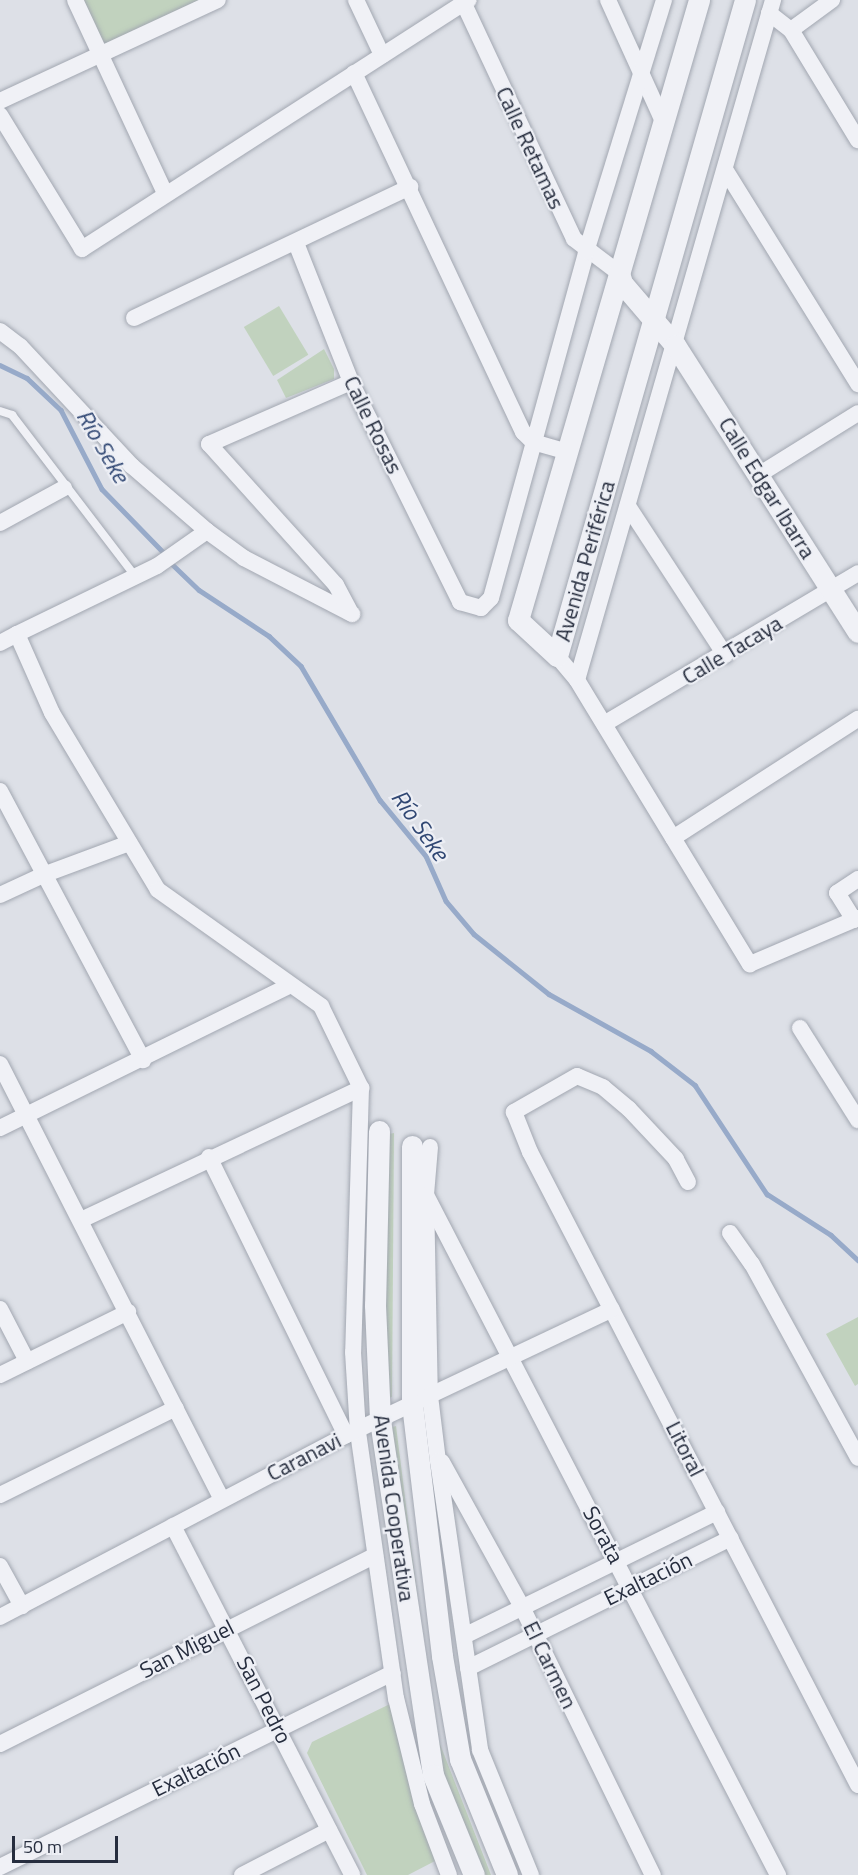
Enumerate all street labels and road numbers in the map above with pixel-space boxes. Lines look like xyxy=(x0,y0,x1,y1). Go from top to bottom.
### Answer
street label: Calle Retamas xyxy=(490,83,570,213)
street label: Calle Rosas xyxy=(338,372,408,478)
street label: Calle Edgar Ibarra xyxy=(713,412,821,564)
street label: Avenida Periférica xyxy=(549,478,621,644)
street label: Calle Tacaya xyxy=(677,610,787,690)
street label: Avenida Cooperativa xyxy=(368,1413,420,1603)
street label: Litoral xyxy=(660,1417,710,1481)
street label: Caranavi xyxy=(262,1427,346,1487)
street label: Sorata xyxy=(577,1502,629,1568)
street label: Exaltación xyxy=(600,1546,696,1612)
street label: San Miguel xyxy=(136,1614,238,1684)
street label: El Carmen xyxy=(518,1617,582,1713)
street label: San Pedro xyxy=(231,1652,297,1748)
street label: Exaltación xyxy=(148,1737,244,1803)

